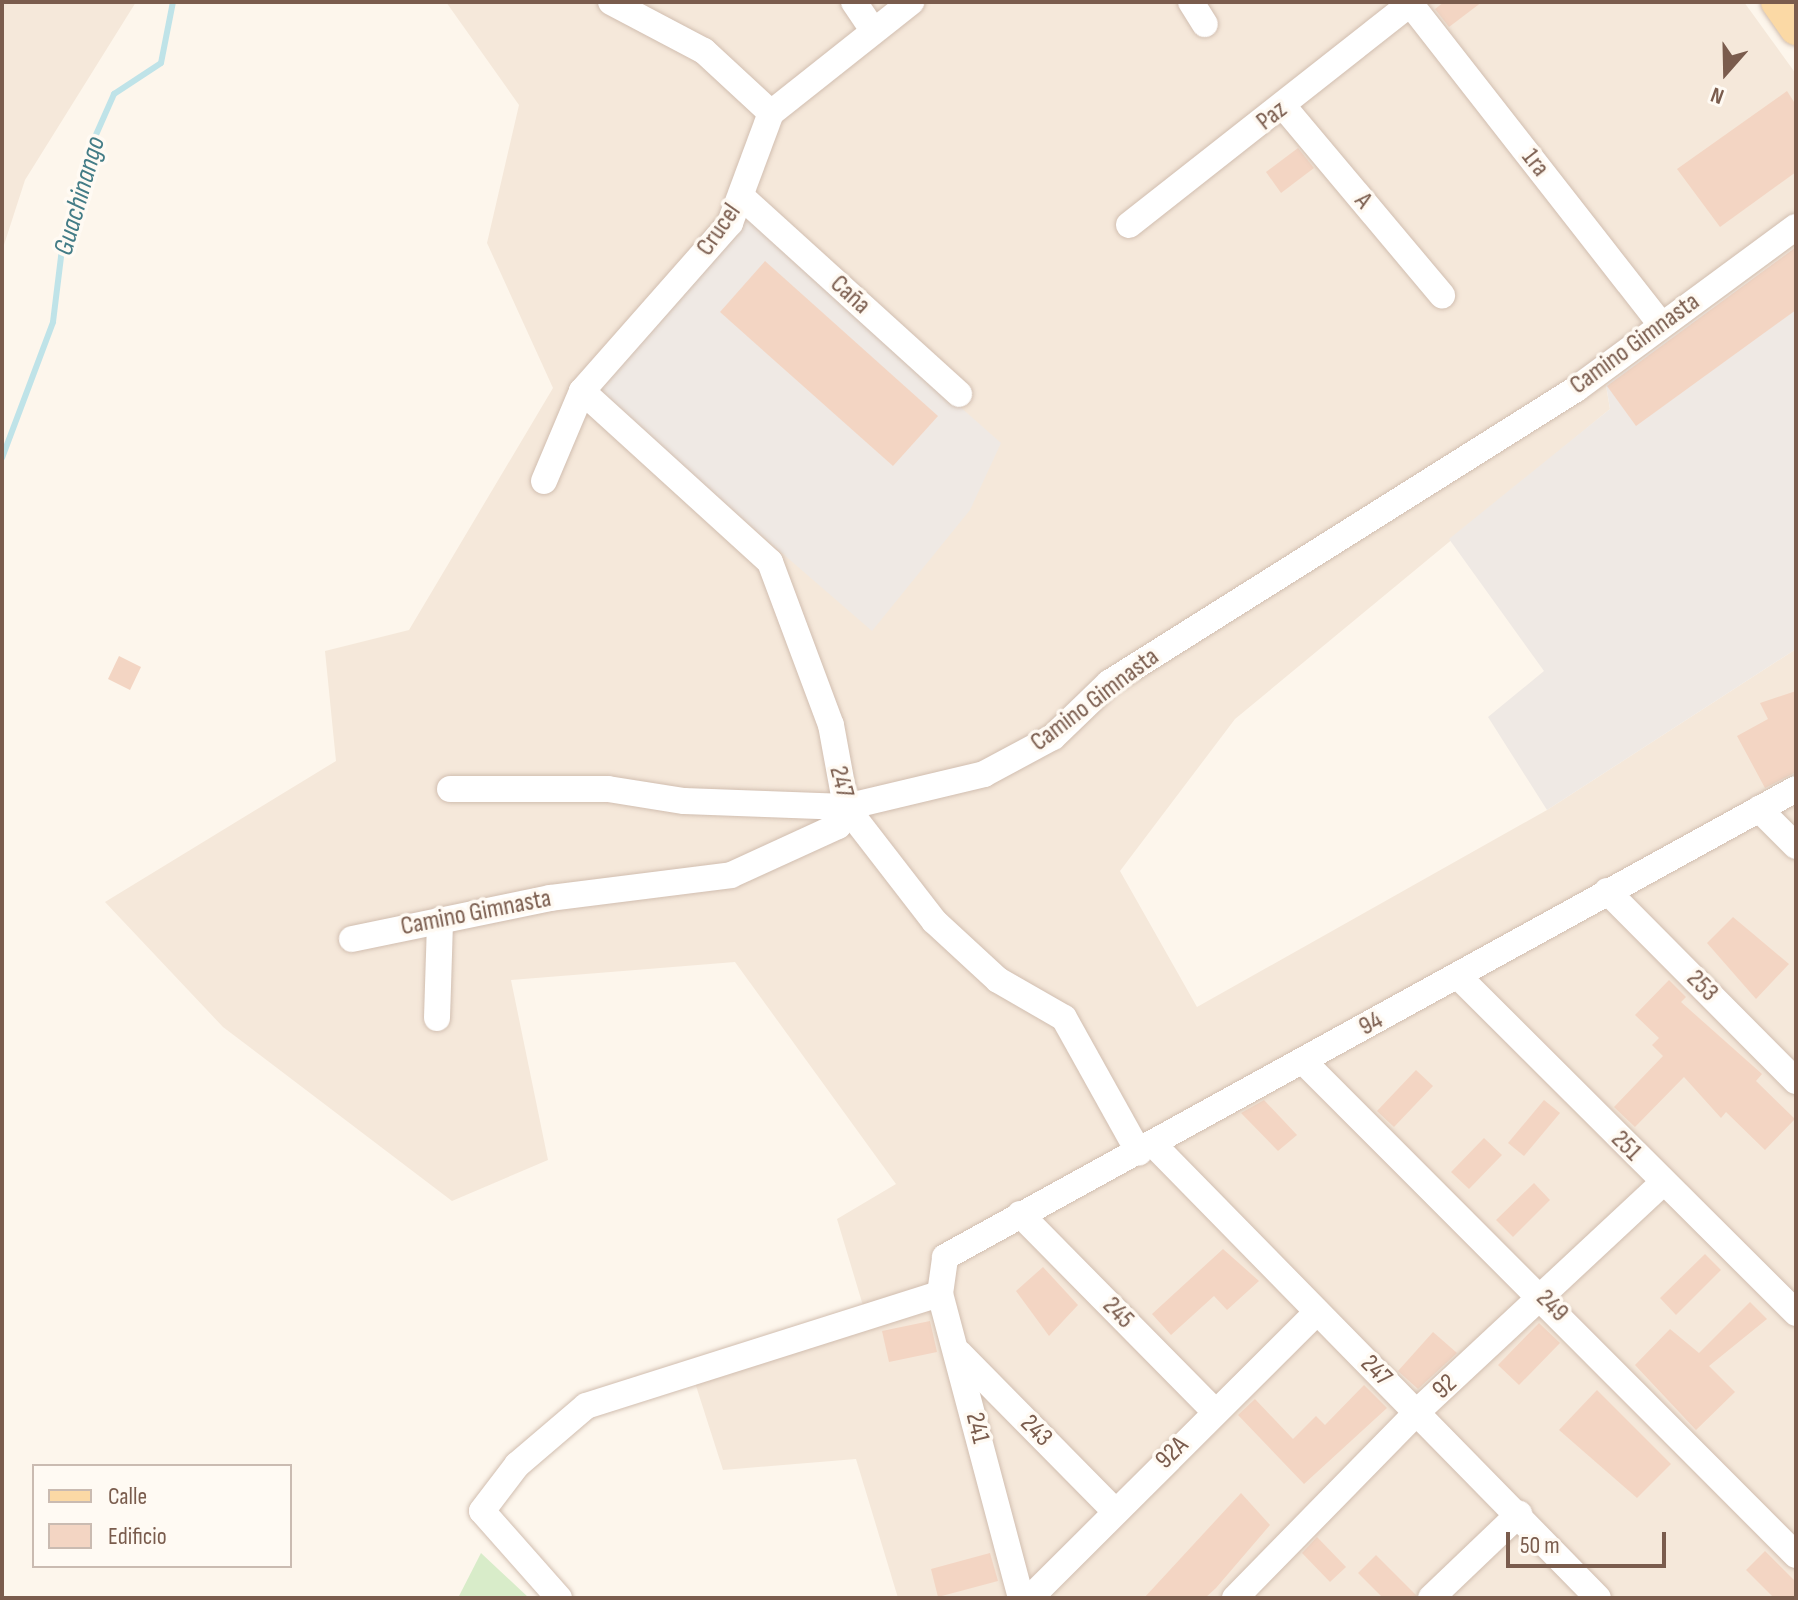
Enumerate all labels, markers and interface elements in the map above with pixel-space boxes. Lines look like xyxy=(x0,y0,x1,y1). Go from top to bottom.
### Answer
north arrow xyxy=(1686,32,1766,112)
text: N xyxy=(1707,80,1728,110)
street label: Paz xyxy=(1251,94,1293,138)
water label: Guachinango xyxy=(47,133,113,259)
street label: 1ra xyxy=(1514,143,1556,183)
street label: A xyxy=(1347,187,1379,215)
street label: Crucel xyxy=(690,198,748,262)
street label: Caña xyxy=(823,269,877,321)
street label: Camino Gimnasta xyxy=(1564,287,1706,401)
street label: Camino Gimnasta xyxy=(1025,642,1165,758)
street label: 247 xyxy=(822,763,860,801)
street label: Camino Gimnasta xyxy=(398,883,554,943)
street label: 253 xyxy=(1680,964,1724,1008)
street label: 94 xyxy=(1354,1005,1388,1043)
street label: 251 xyxy=(1604,1124,1648,1168)
street label: 249 xyxy=(1529,1283,1575,1329)
street label: 245 xyxy=(1096,1291,1140,1335)
street label: 247 xyxy=(1354,1349,1398,1393)
street label: 92 xyxy=(1426,1368,1464,1406)
street label: 241 xyxy=(958,1409,996,1447)
street label: 243 xyxy=(1014,1409,1058,1453)
street label: 92A xyxy=(1149,1430,1195,1476)
legend xyxy=(32,1464,292,1568)
text: Calle xyxy=(108,1482,147,1511)
scale bar xyxy=(1510,1516,1670,1566)
text: Edificio xyxy=(108,1522,167,1551)
text: 50 m xyxy=(1520,1531,1560,1560)

